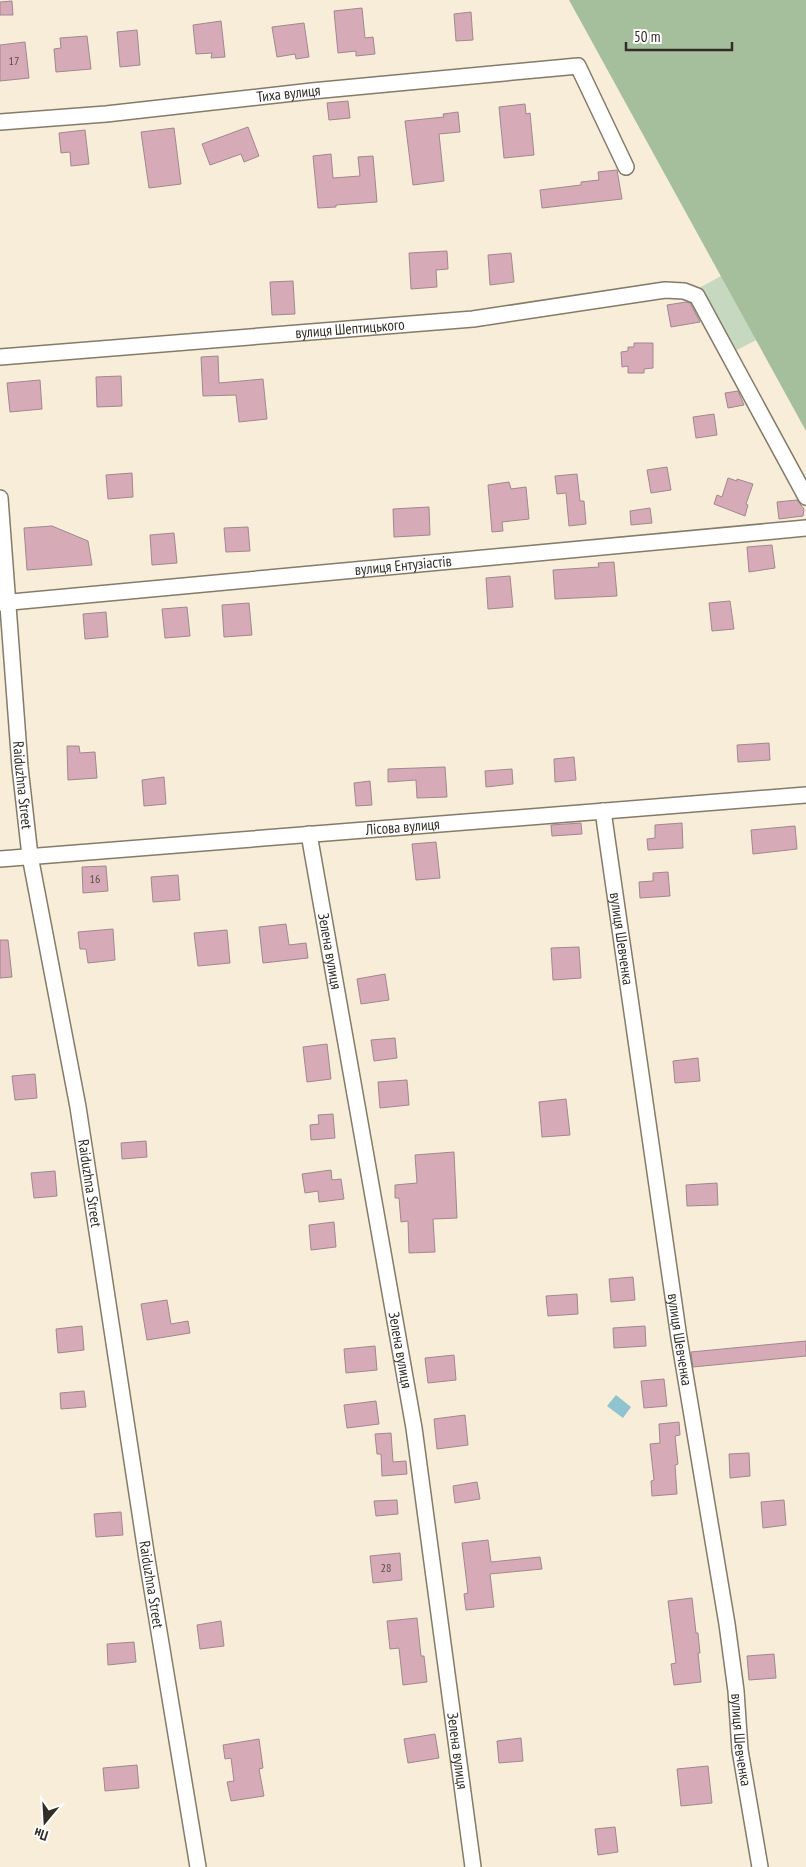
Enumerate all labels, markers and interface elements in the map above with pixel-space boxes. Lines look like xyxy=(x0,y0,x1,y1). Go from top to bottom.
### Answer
scale bar xyxy=(626,20,732,52)
text: 50 m xyxy=(634,27,660,46)
house number: 17 xyxy=(9,53,19,68)
street label: Тиха вулиця xyxy=(256,80,321,106)
street label: вулиця Шептицького xyxy=(294,315,405,342)
street label: вулиця Ентузіастів xyxy=(354,551,452,579)
street label: Raiduzhna Street xyxy=(9,740,37,830)
street label: Лісова вулиця xyxy=(364,814,441,839)
house number: 16 xyxy=(90,871,100,886)
street label: вулиця Шевченка xyxy=(606,891,638,986)
street label: Зелена вулиця xyxy=(314,911,346,991)
street label: Raiduzhna Street xyxy=(74,1138,106,1228)
street label: вулиця Шевченка xyxy=(664,1292,697,1387)
street label: Зелена вулиця xyxy=(385,1310,417,1390)
street label: Raiduzhna Street xyxy=(135,1539,168,1630)
house number: 28 xyxy=(381,1560,391,1575)
street label: вулиця Шевченка xyxy=(727,1693,756,1787)
street label: Зелена вулиця xyxy=(443,1711,472,1791)
north arrow xyxy=(20,1797,70,1847)
text: Пн xyxy=(32,1824,50,1845)

